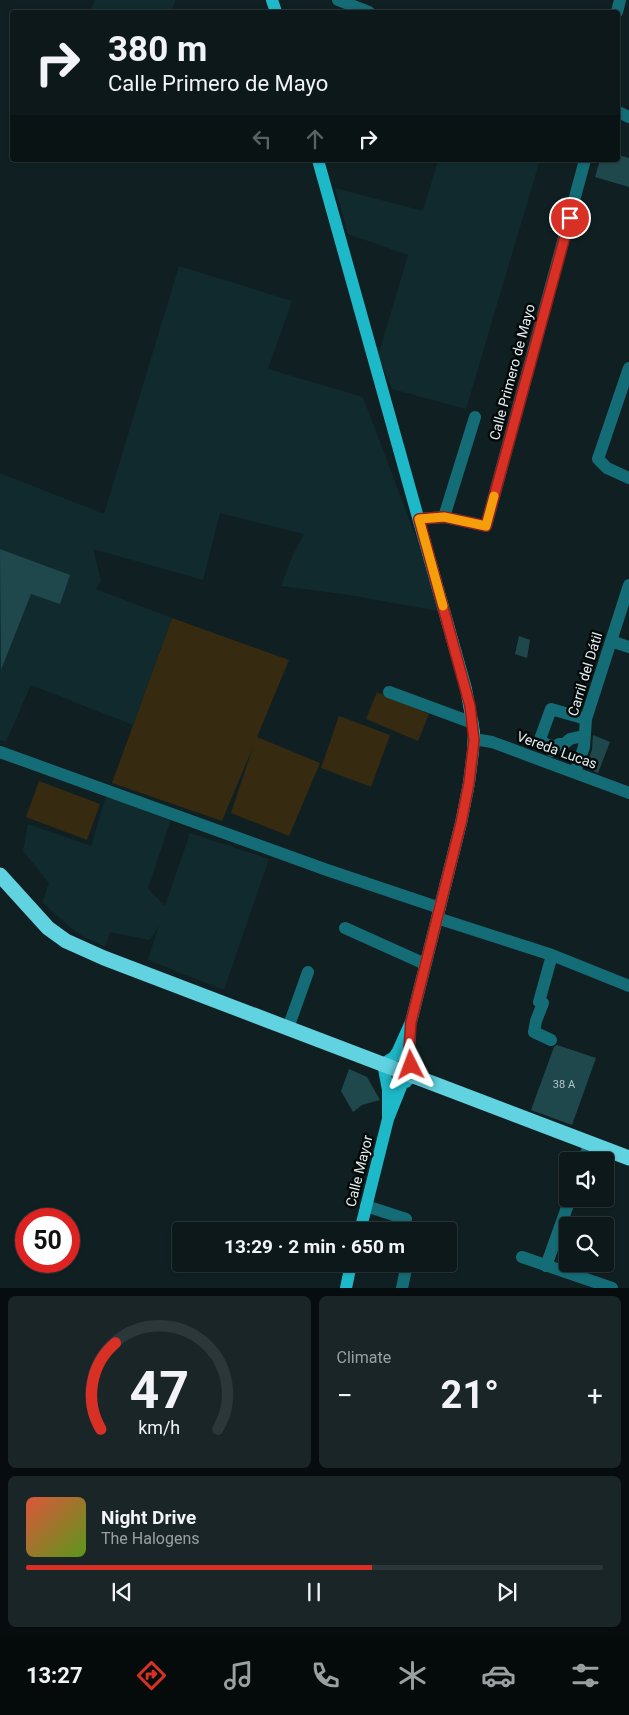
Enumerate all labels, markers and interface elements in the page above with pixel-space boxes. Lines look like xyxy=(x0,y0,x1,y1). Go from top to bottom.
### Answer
text: 380 m xyxy=(108,29,207,70)
icon: right xyxy=(25,30,90,95)
text: Calle Primero de Mayo xyxy=(108,71,328,96)
icon: left xyxy=(248,125,276,153)
icon: ahead xyxy=(301,125,329,153)
icon: right xyxy=(354,125,382,153)
pin xyxy=(549,197,591,239)
icon: arrive xyxy=(556,204,584,232)
street label: Calle Primero de Mayo xyxy=(486,302,538,442)
street label: Carril del Dátil xyxy=(565,630,605,718)
street label: Vereda Lucas xyxy=(515,728,599,772)
position arrow xyxy=(384,1038,436,1090)
house number: 38 A xyxy=(553,1078,576,1091)
street label: Calle Mayor xyxy=(342,1133,376,1209)
map controls xyxy=(559,1152,614,1272)
button: sound xyxy=(559,1152,614,1207)
speed limit sign: 50 xyxy=(15,1208,80,1273)
button: search xyxy=(559,1217,614,1272)
text: 13:29 · 2 min · 650 m xyxy=(224,1235,405,1258)
text: Climate xyxy=(337,1348,391,1367)
text: 47 xyxy=(129,1360,189,1421)
text: 21° xyxy=(441,1373,499,1417)
text: − xyxy=(337,1379,353,1412)
text: + xyxy=(587,1379,603,1412)
text: km/h xyxy=(138,1417,180,1438)
text: Night Drive xyxy=(101,1506,196,1529)
text: The Halogens xyxy=(101,1529,200,1548)
icon: previous xyxy=(108,1578,136,1606)
icon: pause xyxy=(300,1578,328,1606)
icon: next xyxy=(493,1578,521,1606)
icon: directions xyxy=(134,1658,169,1693)
icon: music xyxy=(221,1658,256,1693)
icon: phone xyxy=(308,1658,343,1693)
icon: climate xyxy=(395,1658,430,1693)
icon: car xyxy=(481,1658,516,1693)
icon: filters xyxy=(568,1658,603,1693)
text: 13:27 xyxy=(26,1663,83,1688)

